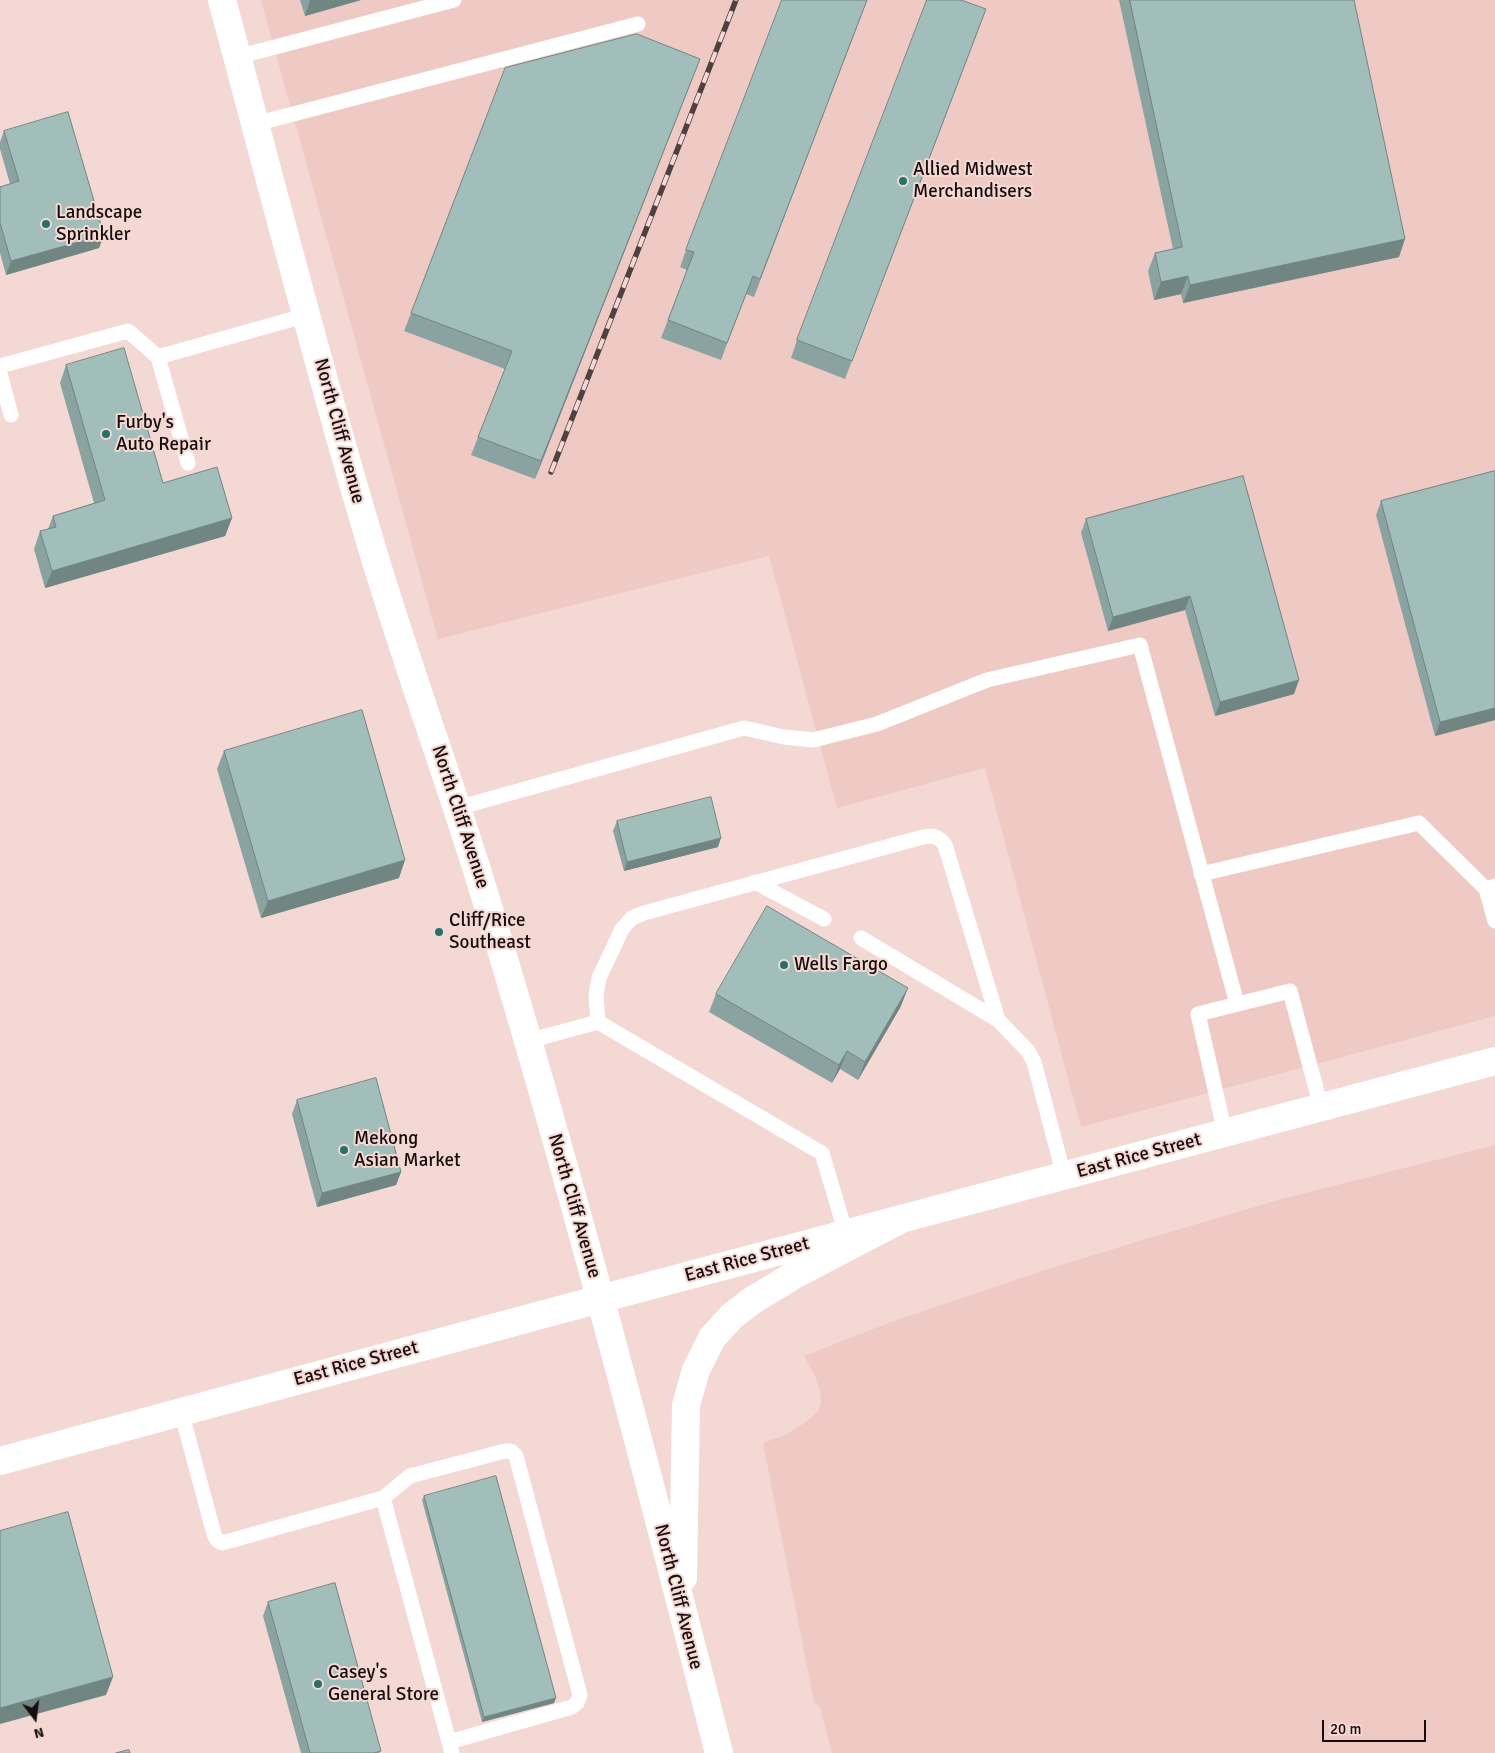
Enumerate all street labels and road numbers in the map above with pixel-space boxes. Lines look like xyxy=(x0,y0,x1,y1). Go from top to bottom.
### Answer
street label: North Cliff Avenue xyxy=(309,356,369,506)
street label: North Cliff Avenue xyxy=(426,743,494,891)
street label: East Rice Street xyxy=(1074,1128,1204,1184)
street label: North Cliff Avenue xyxy=(542,1131,606,1281)
street label: East Rice Street xyxy=(682,1232,812,1288)
street label: East Rice Street xyxy=(291,1336,421,1392)
street label: North Cliff Avenue xyxy=(649,1522,707,1672)

